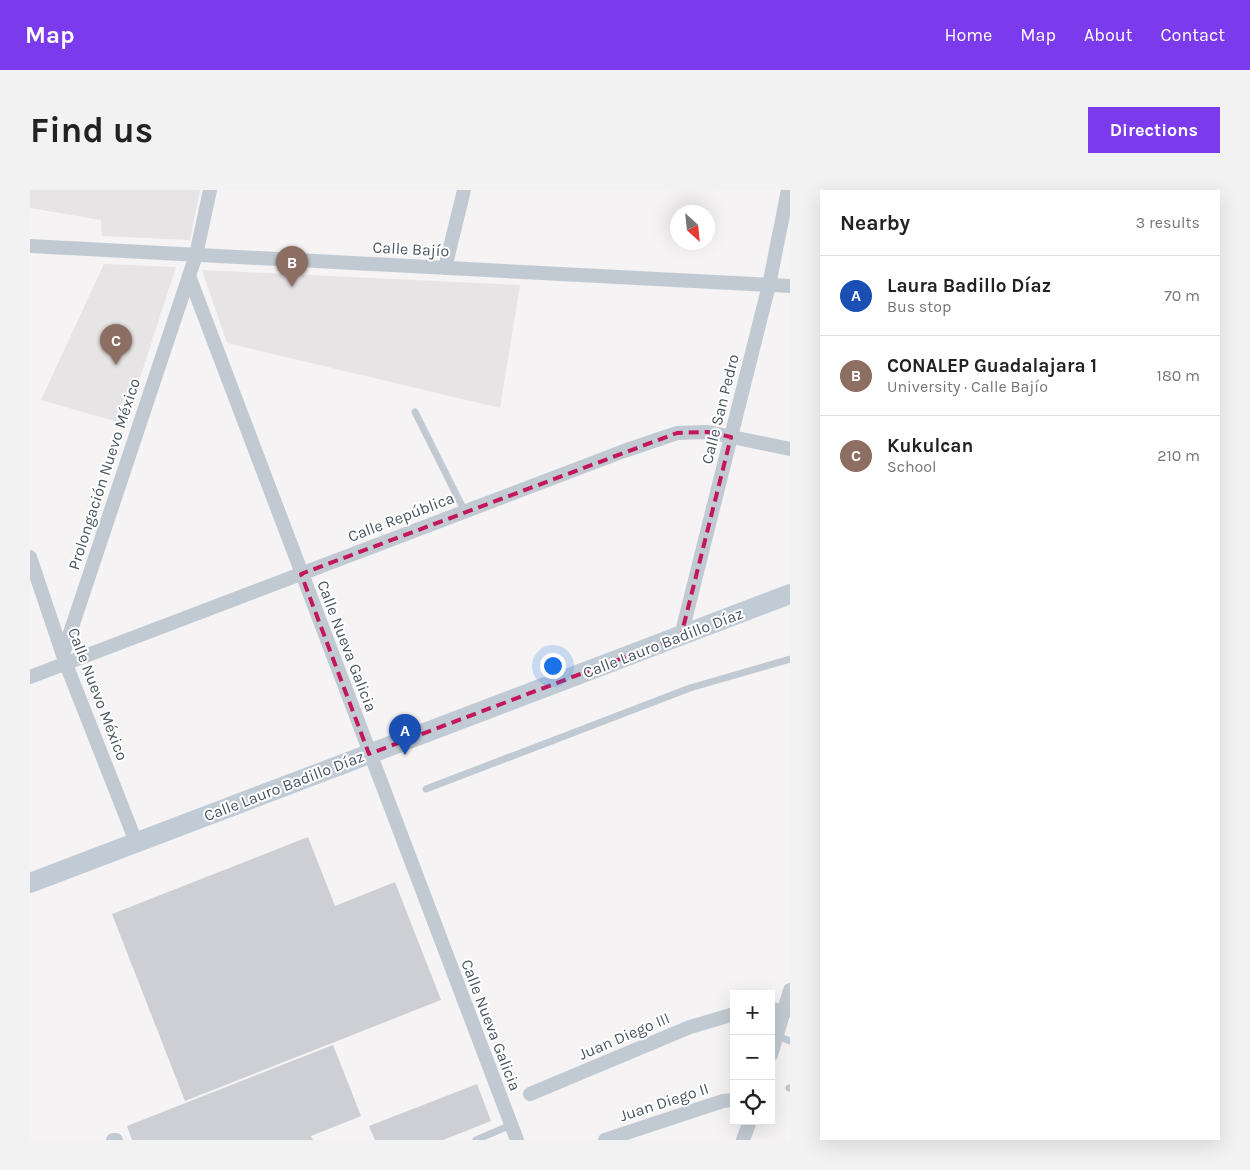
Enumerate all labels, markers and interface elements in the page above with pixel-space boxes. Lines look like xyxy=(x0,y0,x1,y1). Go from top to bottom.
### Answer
text: Map xyxy=(25,21,75,49)
text: Home xyxy=(944,24,992,46)
text: Map xyxy=(1020,24,1056,46)
text: About xyxy=(1084,24,1133,46)
text: Contact xyxy=(1161,24,1225,46)
button: Directions xyxy=(1088,107,1220,153)
text: Find us xyxy=(30,110,153,151)
north arrow xyxy=(670,205,715,250)
text: Nearby xyxy=(840,211,910,235)
text: 3 results xyxy=(1136,213,1200,232)
street label: Calle Bajío xyxy=(372,238,450,260)
pin: B xyxy=(276,246,308,287)
text: Laura Badillo Díaz xyxy=(887,275,1051,297)
text: A xyxy=(851,286,861,305)
text: 70 m xyxy=(1164,286,1200,305)
text: Bus stop xyxy=(887,297,951,316)
pin: C xyxy=(100,324,132,365)
street label: Calle San Pedro xyxy=(697,352,743,466)
text: CONALEP Guadalajara 1 xyxy=(887,355,1097,377)
text: B xyxy=(851,366,861,385)
text: 180 m xyxy=(1157,366,1200,385)
street label: Prolongación Nuevo México xyxy=(64,376,144,572)
text: University · Calle Bajío xyxy=(887,377,1048,396)
text: Kukulcan xyxy=(887,435,973,457)
text: C xyxy=(851,446,861,465)
text: 210 m xyxy=(1157,446,1200,465)
text: School xyxy=(887,457,937,476)
street label: Calle República xyxy=(345,488,457,546)
street label: Calle Nueva Galicia xyxy=(313,578,381,714)
street label: Calle Lauro Badillo Díaz xyxy=(580,604,746,682)
street label: Calle Nuevo México xyxy=(64,625,132,763)
your location xyxy=(540,653,566,679)
pin: A xyxy=(389,714,421,755)
street label: Calle Lauro Badillo Díaz xyxy=(201,747,367,825)
street label: Calle Nueva Galicia xyxy=(457,957,525,1093)
map controls xyxy=(730,990,775,1125)
button: + xyxy=(730,990,775,1035)
street label: Juan Diego III xyxy=(576,1008,672,1064)
button: − xyxy=(730,1035,775,1080)
street label: Juan Diego II xyxy=(617,1079,711,1125)
button: locate xyxy=(730,1080,775,1125)

